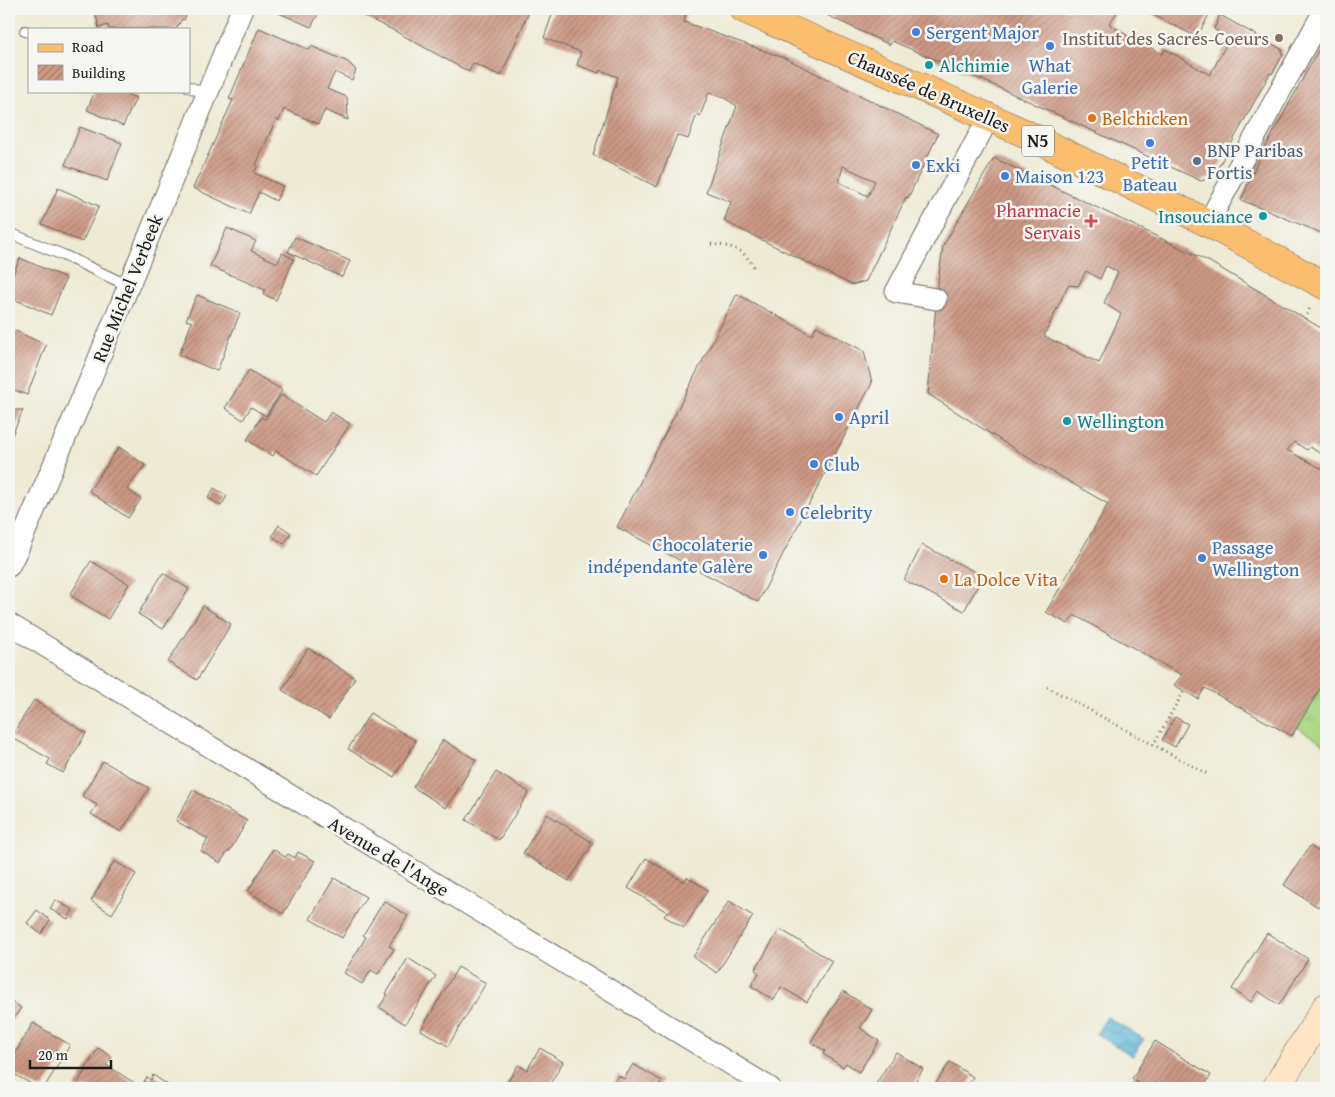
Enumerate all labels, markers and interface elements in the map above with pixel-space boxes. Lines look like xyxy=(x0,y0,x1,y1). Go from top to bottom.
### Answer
place label: Sergent Major xyxy=(926,18,1039,46)
place label: Institut des Sacrés-Coeurs xyxy=(1062,24,1269,52)
marker: Sergent Major xyxy=(910,26,922,38)
legend xyxy=(28,28,190,92)
marker: Institut des Sacrés-Coeurs xyxy=(1273,32,1285,44)
text: Road xyxy=(72,36,103,57)
marker: What Galerie xyxy=(1044,40,1056,52)
street label: Chaussée de Bruxelles xyxy=(843,43,1015,139)
place label: Alchimie xyxy=(939,51,1010,79)
place label: What Galerie xyxy=(1022,51,1078,101)
marker: Alchimie xyxy=(923,59,935,71)
text: Building xyxy=(72,62,126,83)
place label: Belchicken xyxy=(1102,104,1188,132)
marker: Belchicken xyxy=(1086,112,1098,124)
road number: N5 xyxy=(1022,125,1054,156)
place label: BNP Paribas Fortis xyxy=(1207,136,1303,186)
marker: Petit Bateau xyxy=(1144,137,1156,149)
place label: Petit Bateau xyxy=(1123,148,1178,198)
place label: Exki xyxy=(926,151,960,179)
marker: BNP Paribas Fortis xyxy=(1191,155,1203,167)
marker: Exki xyxy=(910,159,922,171)
place label: Maison 123 xyxy=(1015,162,1104,190)
marker: Maison 123 xyxy=(999,170,1011,182)
place label: Pharmacie Servais xyxy=(996,196,1081,246)
place label: Insouciance xyxy=(1158,202,1253,230)
street label: Rue Michel Verbeek xyxy=(84,209,170,366)
marker: Insouciance xyxy=(1257,210,1269,222)
marker: Pharmacie Servais xyxy=(1085,215,1097,227)
place label: April xyxy=(849,403,889,431)
place label: Wellington xyxy=(1077,407,1165,435)
marker: April xyxy=(833,411,845,423)
marker: Wellington xyxy=(1061,415,1073,427)
place label: Club xyxy=(824,450,860,478)
marker: Club xyxy=(808,458,820,470)
place label: Celebrity xyxy=(800,498,873,526)
marker: Celebrity xyxy=(784,506,796,518)
place label: Chocolaterie indépendante Galère xyxy=(588,530,753,580)
place label: Passage Wellington xyxy=(1212,533,1300,583)
marker: Chocolaterie indépendante Galère xyxy=(757,549,769,561)
marker: Passage Wellington xyxy=(1196,552,1208,564)
place label: La Dolce Vita xyxy=(954,565,1058,593)
marker: La Dolce Vita xyxy=(938,573,950,585)
street label: Avenue de l'Ange xyxy=(323,809,455,903)
scale bar xyxy=(30,1037,111,1069)
text: 20 m xyxy=(38,1044,69,1065)

